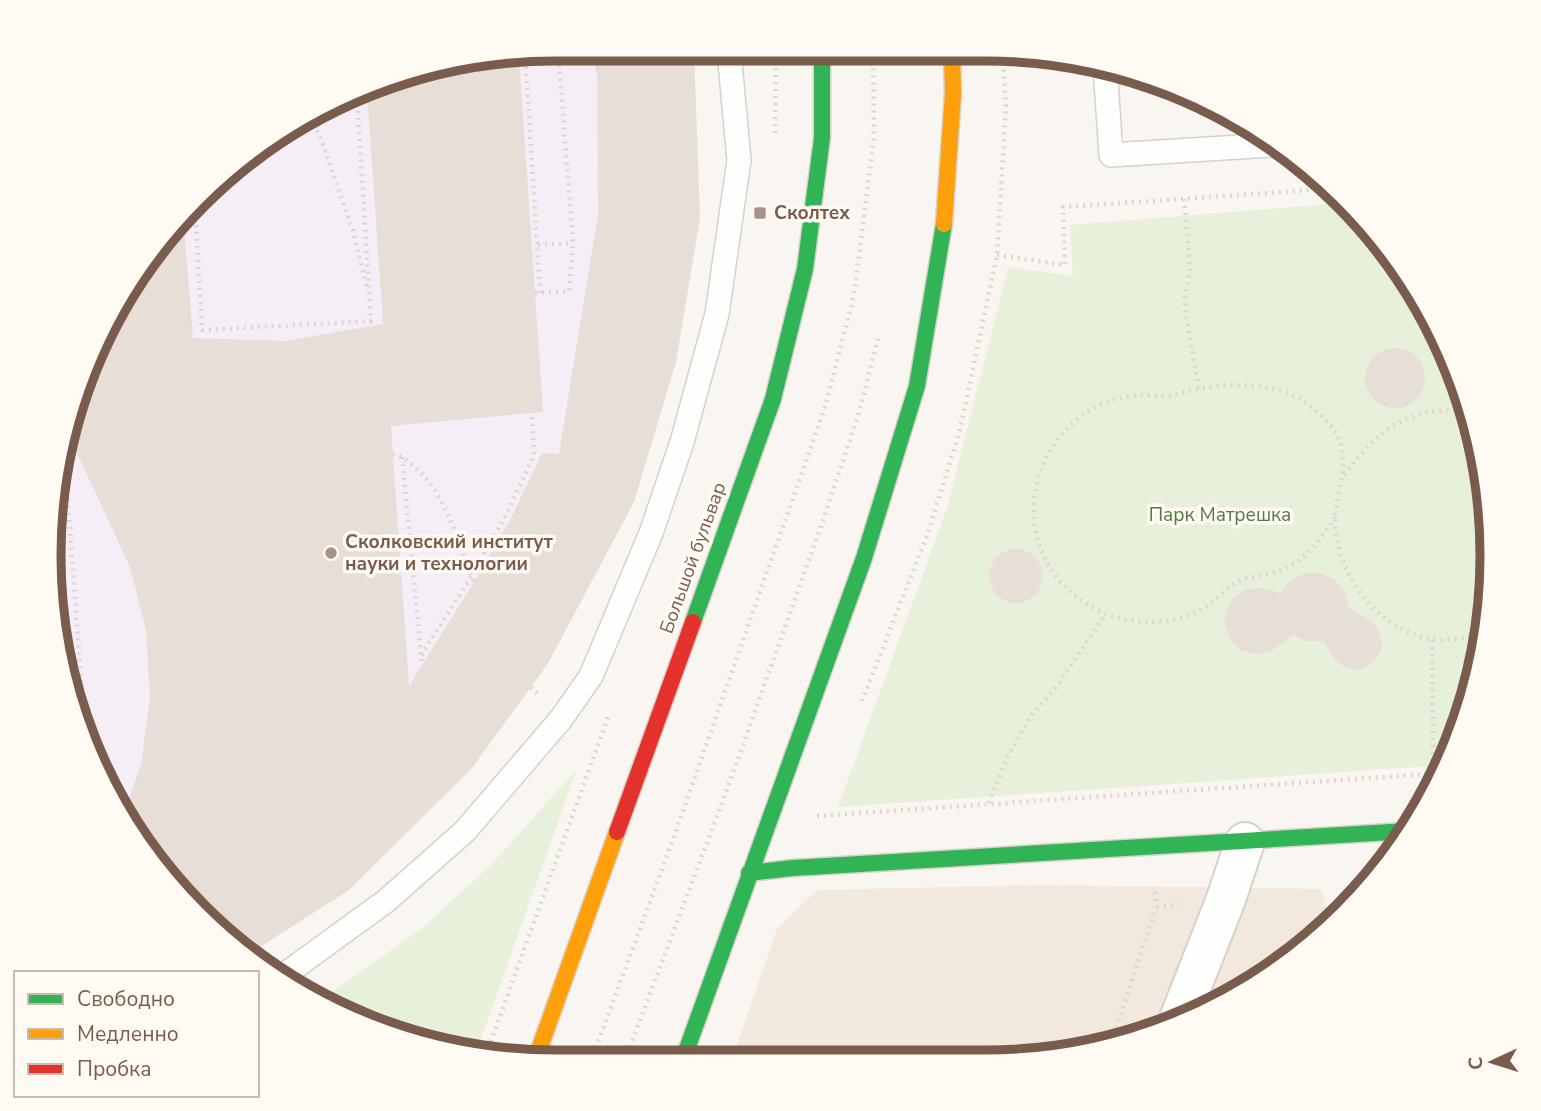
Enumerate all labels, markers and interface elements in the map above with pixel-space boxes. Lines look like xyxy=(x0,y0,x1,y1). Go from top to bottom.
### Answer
place label: Сколтех xyxy=(774,200,850,226)
marker: Сколтех xyxy=(752,205,768,221)
street label: Большой бульвар xyxy=(654,479,732,637)
park label: Парк Матрешка xyxy=(1149,502,1291,528)
place label: Сколковский институт науки и технологии xyxy=(345,529,553,577)
marker: Сколковский институт науки и технологии xyxy=(323,545,339,561)
legend xyxy=(14,971,259,1097)
text: Свободно xyxy=(77,985,175,1013)
text: Медленно xyxy=(77,1020,179,1048)
north arrow xyxy=(1457,1027,1527,1097)
text: Пробка xyxy=(77,1055,151,1083)
text: С xyxy=(1463,1056,1489,1070)

